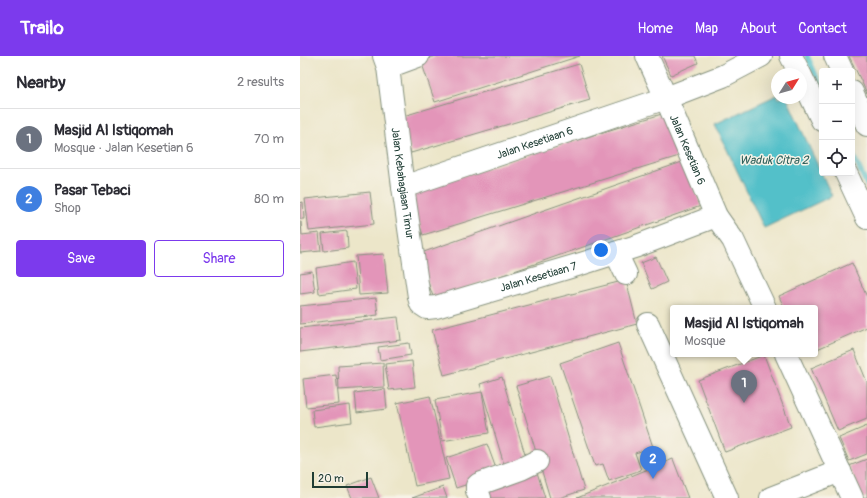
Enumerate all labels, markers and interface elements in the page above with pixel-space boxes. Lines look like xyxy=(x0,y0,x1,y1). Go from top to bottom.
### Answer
text: Trailo xyxy=(20,16,64,40)
text: Home xyxy=(638,20,673,37)
text: Map xyxy=(695,20,718,37)
text: About xyxy=(740,20,776,37)
text: Contact xyxy=(798,20,847,37)
north arrow xyxy=(771,68,807,104)
map controls xyxy=(819,68,855,176)
button: + xyxy=(819,68,855,104)
text: Nearby xyxy=(16,72,65,93)
text: 2 results xyxy=(237,74,284,90)
button: − xyxy=(819,104,855,140)
street label: Jalan Kesetian 6 xyxy=(667,113,708,187)
text: Masjid Al Istiqomah xyxy=(54,121,173,140)
street label: Jalan Kesetiaan 6 xyxy=(495,124,575,162)
street label: Jalan Kebahagiaan Timur xyxy=(389,127,417,240)
text: 1 xyxy=(26,131,32,147)
text: 70 m xyxy=(254,131,284,147)
text: Mosque · Jalan Kesetian 6 xyxy=(54,140,194,156)
button: locate xyxy=(819,140,855,176)
water label: Waduk Citra 2 xyxy=(740,153,810,168)
text: Pasar Tebaci xyxy=(54,181,130,200)
text: 2 xyxy=(25,191,33,207)
text: 80 m xyxy=(254,191,284,207)
text: Shop xyxy=(54,200,81,216)
button: Save xyxy=(16,240,146,277)
button: Share xyxy=(154,240,284,277)
your location xyxy=(591,240,611,260)
street label: Jalan Kesetiaan 7 xyxy=(498,259,579,295)
popup xyxy=(670,305,818,357)
text: Masjid Al Istiqomah xyxy=(684,314,804,333)
text: Mosque xyxy=(684,333,726,349)
pin: 1 xyxy=(731,370,757,403)
pin: 2 xyxy=(640,446,666,479)
scale bar xyxy=(312,470,368,489)
text: 20 m xyxy=(318,472,344,485)

